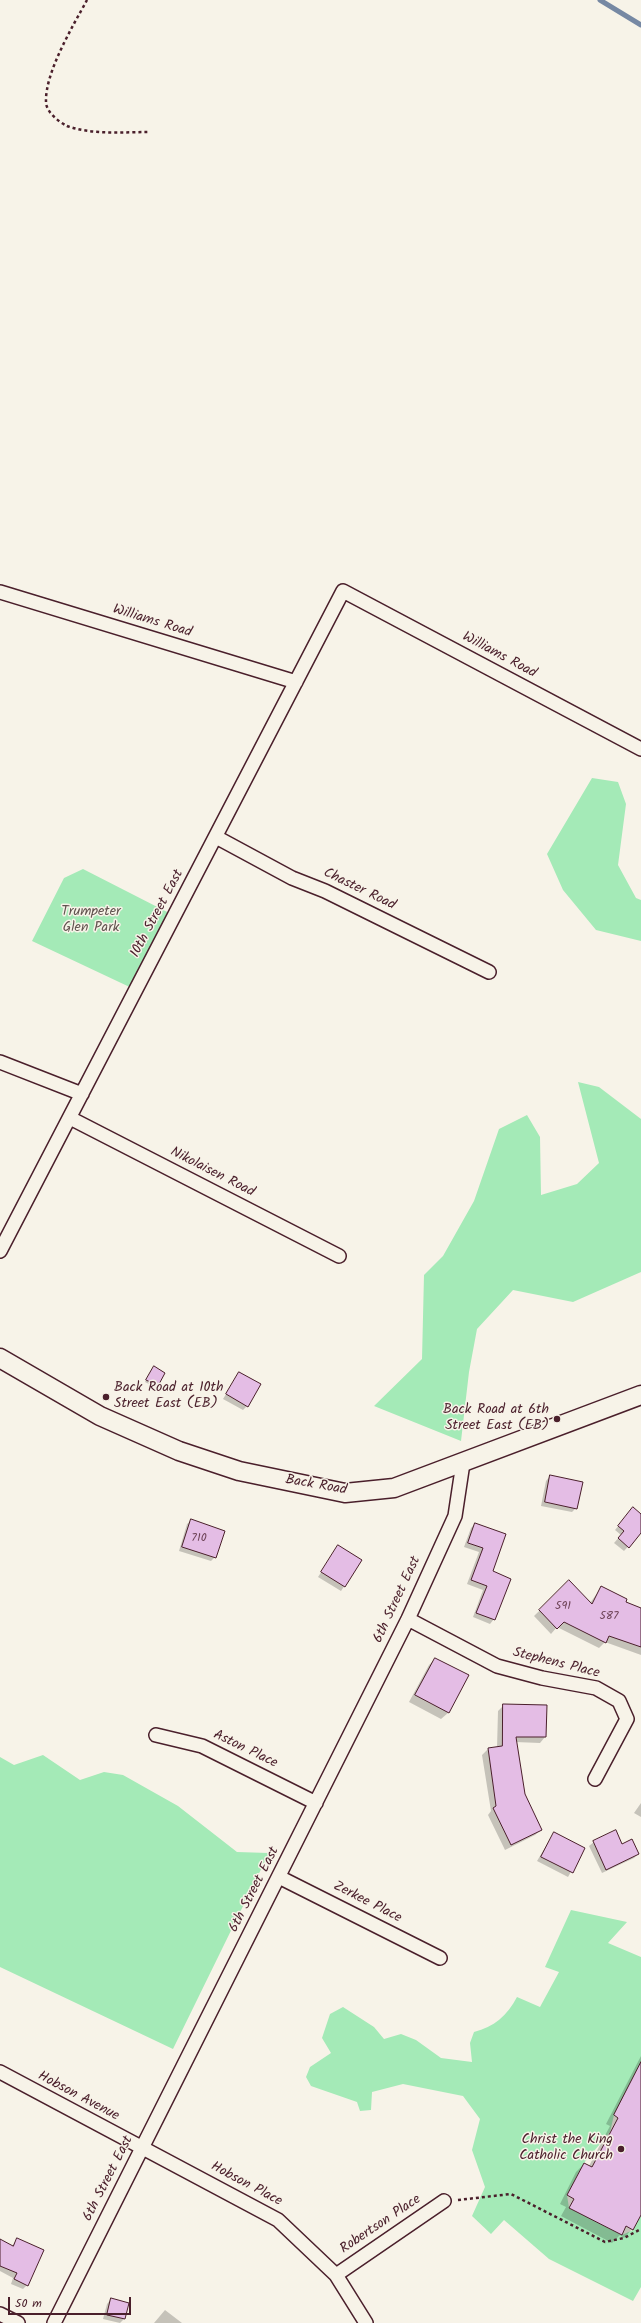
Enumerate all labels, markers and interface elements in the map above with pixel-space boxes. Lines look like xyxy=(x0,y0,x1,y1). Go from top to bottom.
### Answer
street label: Williams Road xyxy=(110,602,194,642)
street label: Williams Road xyxy=(459,629,539,683)
street label: Chaster Road xyxy=(320,865,398,915)
street label: 10th Street East xyxy=(128,867,188,961)
park label: Trumpeter Glen Park xyxy=(61,905,121,938)
street label: Nikolaisen Road xyxy=(167,1145,257,1201)
place label: Back Road at 10th Street East (EB) xyxy=(114,1381,223,1414)
marker: Back Road at 10th Street East (EB) xyxy=(101,1392,111,1402)
place label: Back Road at 6th Street East (EB) xyxy=(443,1403,549,1436)
marker: Back Road at 6th Street East (EB) xyxy=(552,1414,562,1424)
street label: Back Road xyxy=(284,1472,348,1500)
house number: 710 xyxy=(191,1532,207,1546)
street label: 6th Street East xyxy=(371,1554,425,1646)
house number: 591 xyxy=(555,1600,571,1614)
house number: 587 xyxy=(599,1610,619,1624)
street label: Stephens Place xyxy=(511,1645,601,1683)
street label: Aston Place xyxy=(210,1727,280,1773)
street label: 6th Street East xyxy=(226,1844,284,1936)
street label: Zerkee Place xyxy=(330,1879,404,1927)
street label: Hobson Avenue xyxy=(34,2069,122,2125)
street label: 6th Street East xyxy=(80,2133,138,2225)
place label: Christ the King Catholic Church xyxy=(519,2133,613,2166)
marker: Christ the King Catholic Church xyxy=(616,2144,626,2154)
street label: Hobson Place xyxy=(207,2159,285,2211)
street label: Robertson Place xyxy=(337,2192,425,2258)
scale bar xyxy=(10,2289,133,2315)
text: 50 m xyxy=(15,2294,42,2313)

